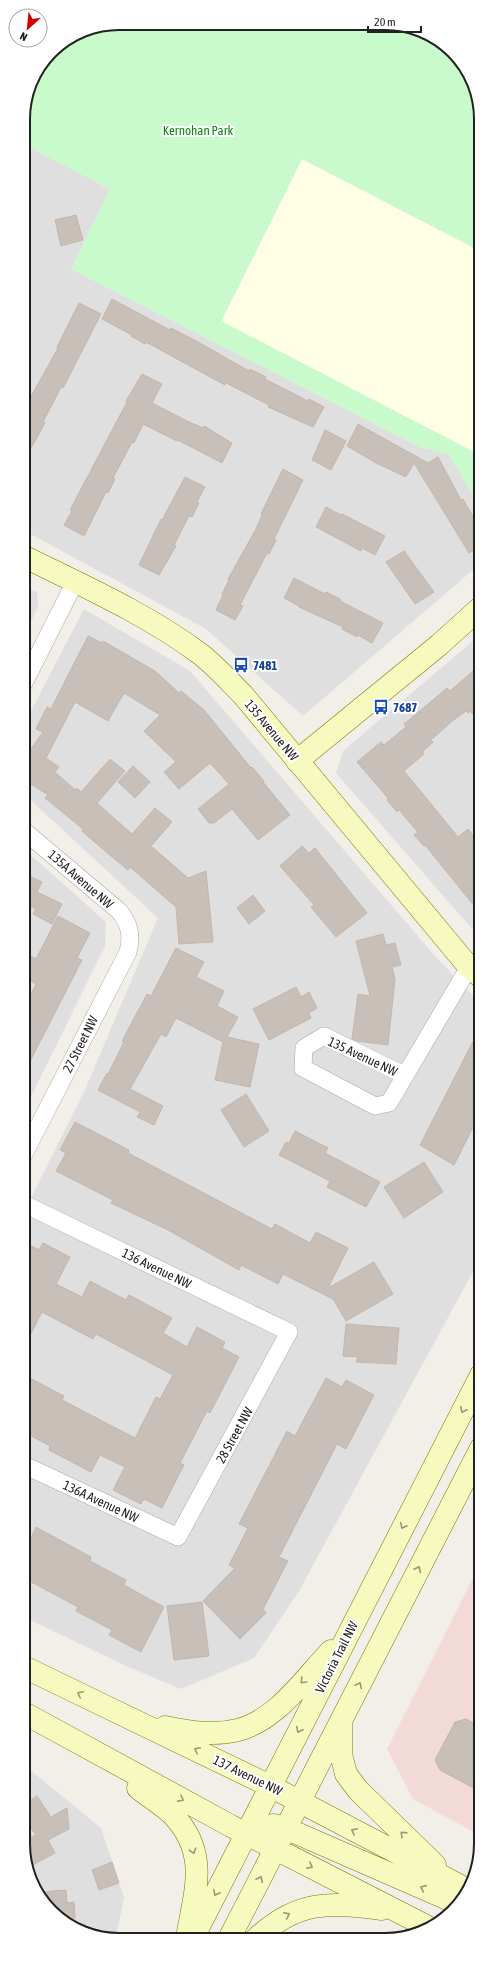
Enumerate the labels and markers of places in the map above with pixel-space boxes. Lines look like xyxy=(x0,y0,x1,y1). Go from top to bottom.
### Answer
bus stop icon: 7481 xyxy=(232,656,250,674)
place label: 7481 xyxy=(253,658,277,673)
bus stop icon: 7687 xyxy=(372,698,390,716)
place label: 7687 xyxy=(393,700,417,715)

